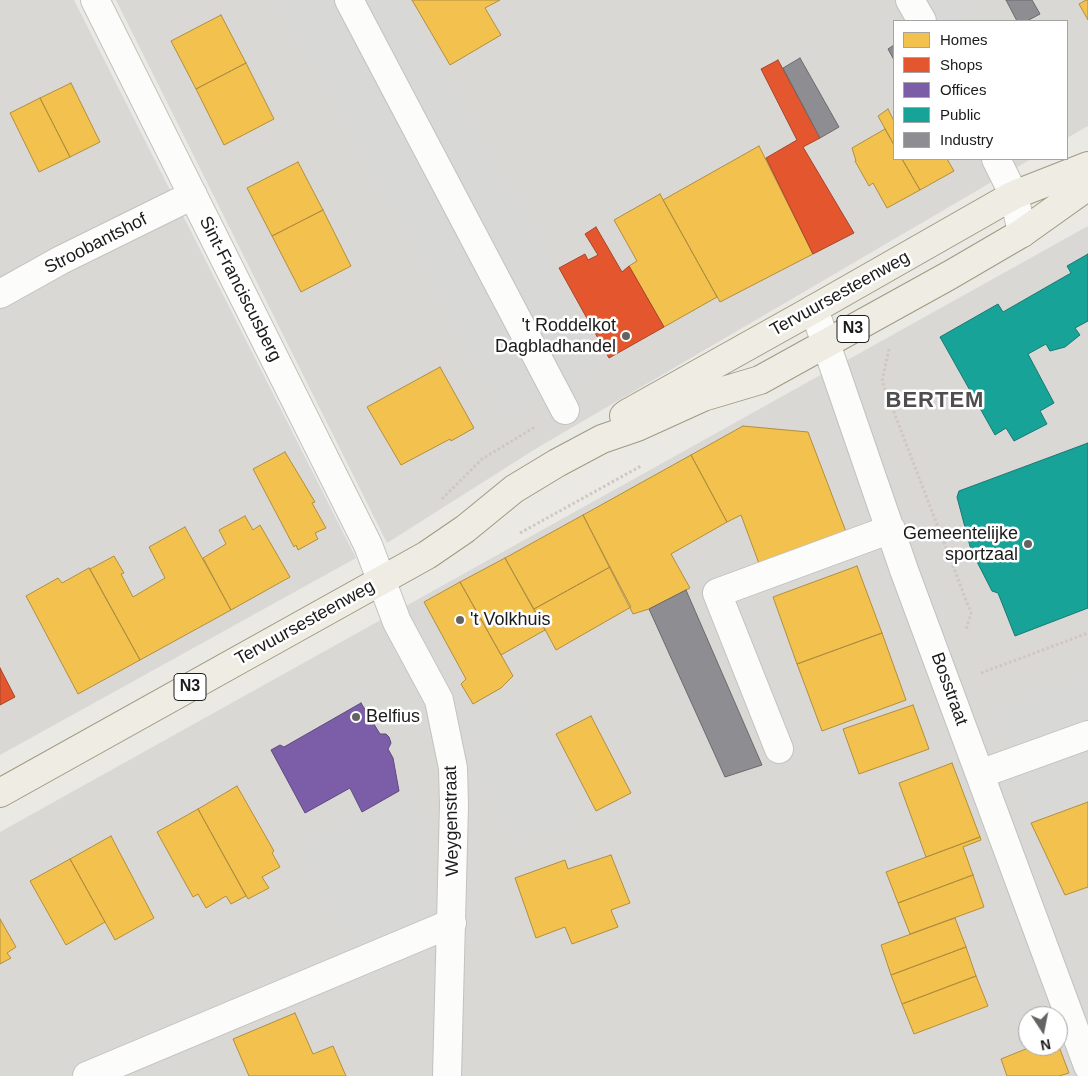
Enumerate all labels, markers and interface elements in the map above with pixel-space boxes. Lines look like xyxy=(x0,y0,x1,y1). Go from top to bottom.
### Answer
legend xyxy=(893,20,1068,160)
text: Homes xyxy=(940,31,988,48)
text: Shops xyxy=(940,56,983,73)
text: Offices xyxy=(940,81,986,98)
text: Public xyxy=(940,106,981,123)
text: Industry xyxy=(940,131,993,148)
street label: Stroobantshof xyxy=(41,209,151,279)
street label: Sint-Franciscusberg xyxy=(194,213,286,365)
street label: Tervuursesteenweg xyxy=(767,247,913,341)
place label: 't Roddelkot Dagbladhandel xyxy=(495,315,616,358)
road number: N3 xyxy=(837,316,869,342)
marker: 't Roddelkot Dagbladhandel xyxy=(620,330,632,342)
district label: BERTEM xyxy=(885,388,985,414)
place label: Gemeentelijke sportzaal xyxy=(903,523,1018,566)
marker: Gemeentelijke sportzaal xyxy=(1022,538,1034,550)
street label: Tervuursesteenweg xyxy=(232,576,378,670)
place label: 't Volkhuis xyxy=(470,609,550,631)
marker: 't Volkhuis xyxy=(454,614,466,626)
street label: Bosstraat xyxy=(926,650,972,728)
road number: N3 xyxy=(174,674,206,700)
place label: Belfius xyxy=(366,706,420,728)
marker: Belfius xyxy=(350,711,362,723)
street label: Weygenstraat xyxy=(440,765,464,877)
north arrow xyxy=(1018,1006,1068,1056)
text: N xyxy=(1039,1036,1052,1054)

